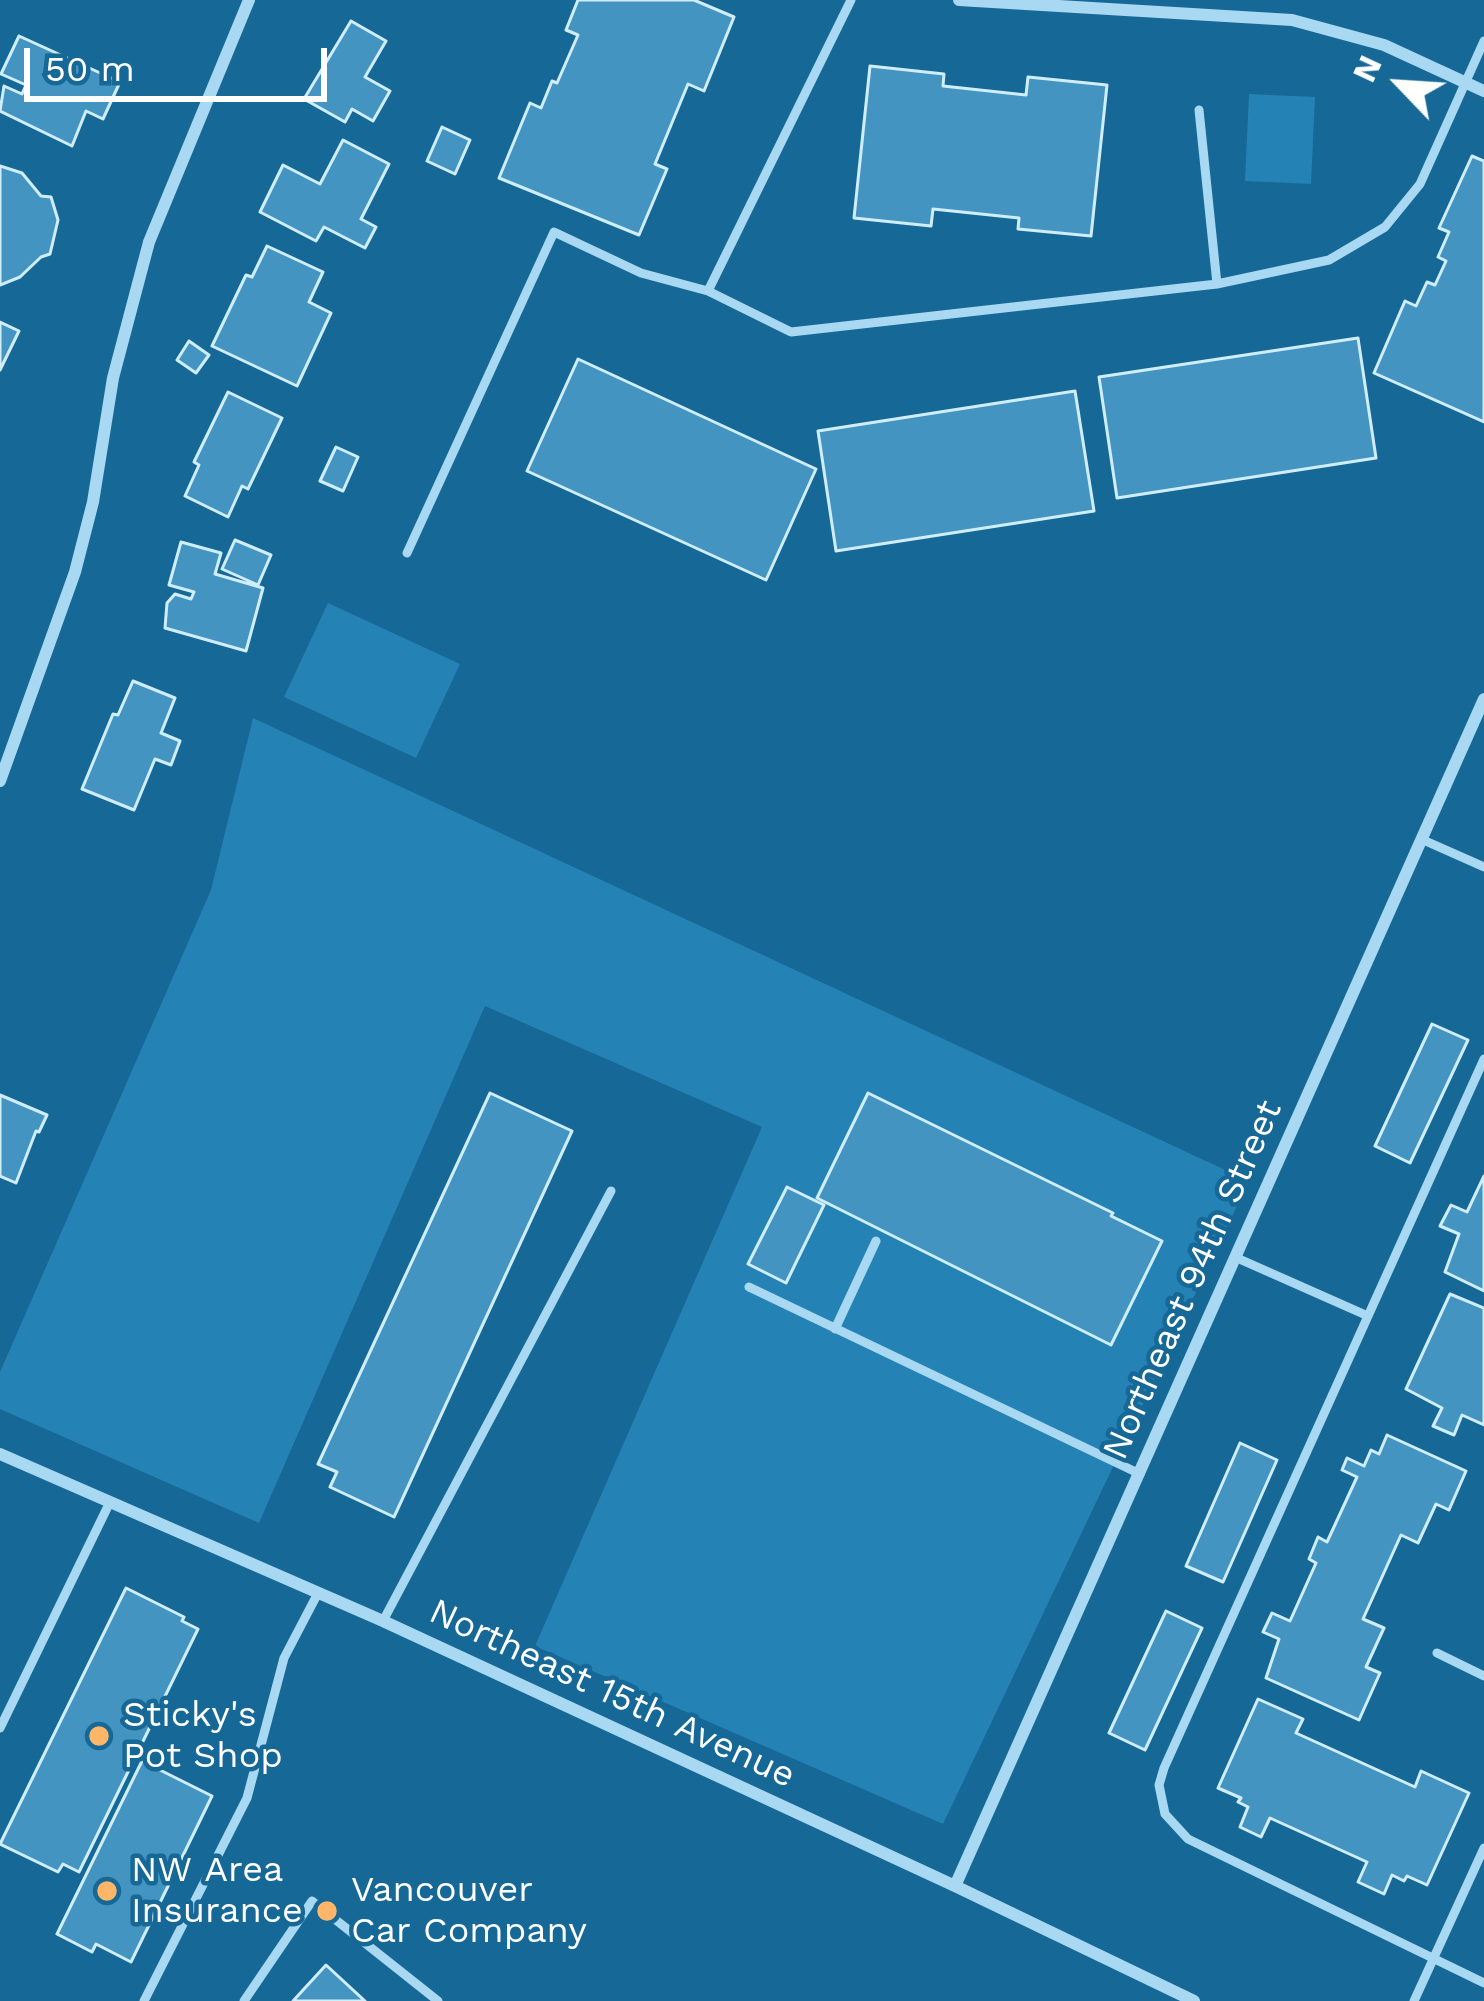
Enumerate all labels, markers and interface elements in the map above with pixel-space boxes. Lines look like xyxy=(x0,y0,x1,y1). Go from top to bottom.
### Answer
scale bar xyxy=(30,24,333,98)
north arrow xyxy=(1340,24,1460,144)
text: 50 m xyxy=(45,48,135,90)
text: N xyxy=(1344,49,1390,88)
street label: Northeast 94th Street xyxy=(1094,1094,1292,1466)
street label: Northeast 15th Avenue xyxy=(422,1590,802,1798)
place label: Sticky's Pot Shop xyxy=(123,1693,283,1778)
marker: Sticky's Pot Shop xyxy=(86,1723,112,1749)
place label: NW Area Insurance xyxy=(131,1848,303,1933)
place label: Vancouver Car Company xyxy=(351,1868,587,1953)
marker: NW Area Insurance xyxy=(94,1878,120,1904)
marker: Vancouver Car Company xyxy=(314,1898,340,1924)

